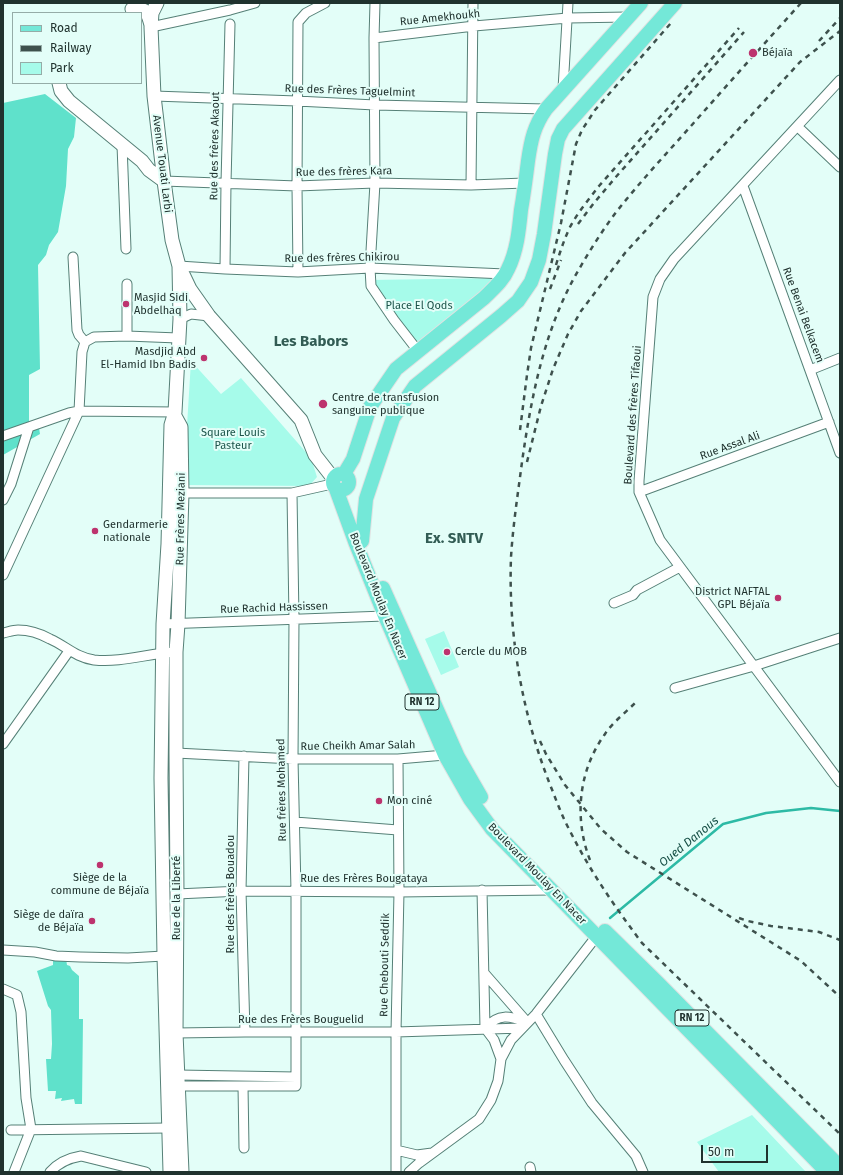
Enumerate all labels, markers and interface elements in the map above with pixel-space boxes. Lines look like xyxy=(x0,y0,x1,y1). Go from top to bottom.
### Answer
street label: Rue Amekhoukh xyxy=(399,7,481,29)
legend xyxy=(12,12,142,84)
text: Road xyxy=(50,21,78,35)
text: Railway xyxy=(50,41,91,55)
place label: Béjaïa xyxy=(762,46,793,60)
marker: Béjaïa xyxy=(747,47,759,59)
text: Park xyxy=(50,61,74,75)
street label: Rue des Frères Taguelmint xyxy=(284,82,416,100)
street label: Rue des frères Akaout xyxy=(207,92,223,200)
street label: Avenue Touati Larbi xyxy=(149,114,175,214)
street label: Rue des frères Kara xyxy=(296,165,392,179)
street label: Rue des frères Chikirou xyxy=(284,250,400,266)
street label: Rue Benai Belkacem xyxy=(780,265,826,365)
place label: Masjid Sidi Abdelhaq xyxy=(134,291,188,317)
marker: Masjid Sidi Abdelhaq xyxy=(121,299,131,309)
park label: Place El Qods xyxy=(385,299,453,313)
district label: Les Babors xyxy=(274,333,348,351)
place label: Masdjid Abd El-Hamid Ibn Badis xyxy=(101,345,196,371)
street label: Boulevard des frères Tifaoui xyxy=(622,345,644,485)
marker: Masdjid Abd El-Hamid Ibn Badis xyxy=(199,353,209,363)
place label: Centre de transfusion sanguine publique xyxy=(332,391,439,417)
marker: Centre de transfusion sanguine publique xyxy=(317,398,329,410)
park label: Square Louis Pasteur xyxy=(201,426,265,452)
street label: Rue Assal Ali xyxy=(698,429,762,463)
street label: Rue Frères Meziani xyxy=(174,473,188,565)
place label: Gendarmerie nationale xyxy=(103,518,168,544)
marker: Gendarmerie nationale xyxy=(90,526,100,536)
district label: Ex. SNTV xyxy=(425,530,483,548)
street label: Boulevard Moulay En Nacer xyxy=(346,531,410,661)
place label: District NAFTAL GPL Béjaïa xyxy=(695,585,770,611)
marker: District NAFTAL GPL Béjaïa xyxy=(773,593,783,603)
street label: Rue Rachid Hassissen xyxy=(220,600,328,616)
place label: Cercle du MOB xyxy=(455,645,527,659)
marker: Cercle du MOB xyxy=(442,647,452,657)
road number: RN 12 xyxy=(405,694,439,710)
street label: Rue frères Mohamed xyxy=(275,738,289,842)
street label: Rue Cheikh Amar Salah xyxy=(300,738,416,754)
place label: Mon ciné xyxy=(387,794,432,808)
marker: Mon ciné xyxy=(374,796,384,806)
water label: Oued Danous xyxy=(656,814,722,870)
street label: Boulevard Moulay En Nacer xyxy=(485,821,589,927)
street label: Rue des frères Bouadou xyxy=(224,834,238,954)
street label: Rue de la Liberté xyxy=(170,856,184,940)
marker: Siège de la commune de Béjaïa xyxy=(95,860,105,870)
place label: Siège de la commune de Béjaïa xyxy=(51,871,149,897)
street label: Rue des Frères Bougataya xyxy=(300,872,428,886)
place label: Siège de daïra de Béjaïa xyxy=(13,908,84,934)
street label: Rue Chebouti Seddik xyxy=(377,913,393,1017)
marker: Siège de daïra de Béjaïa xyxy=(87,916,97,926)
road number: RN 12 xyxy=(675,1010,709,1026)
street label: Rue des Frères Bouguelid xyxy=(238,1013,364,1027)
scale bar xyxy=(703,1137,770,1163)
text: 50 m xyxy=(708,1145,734,1159)

